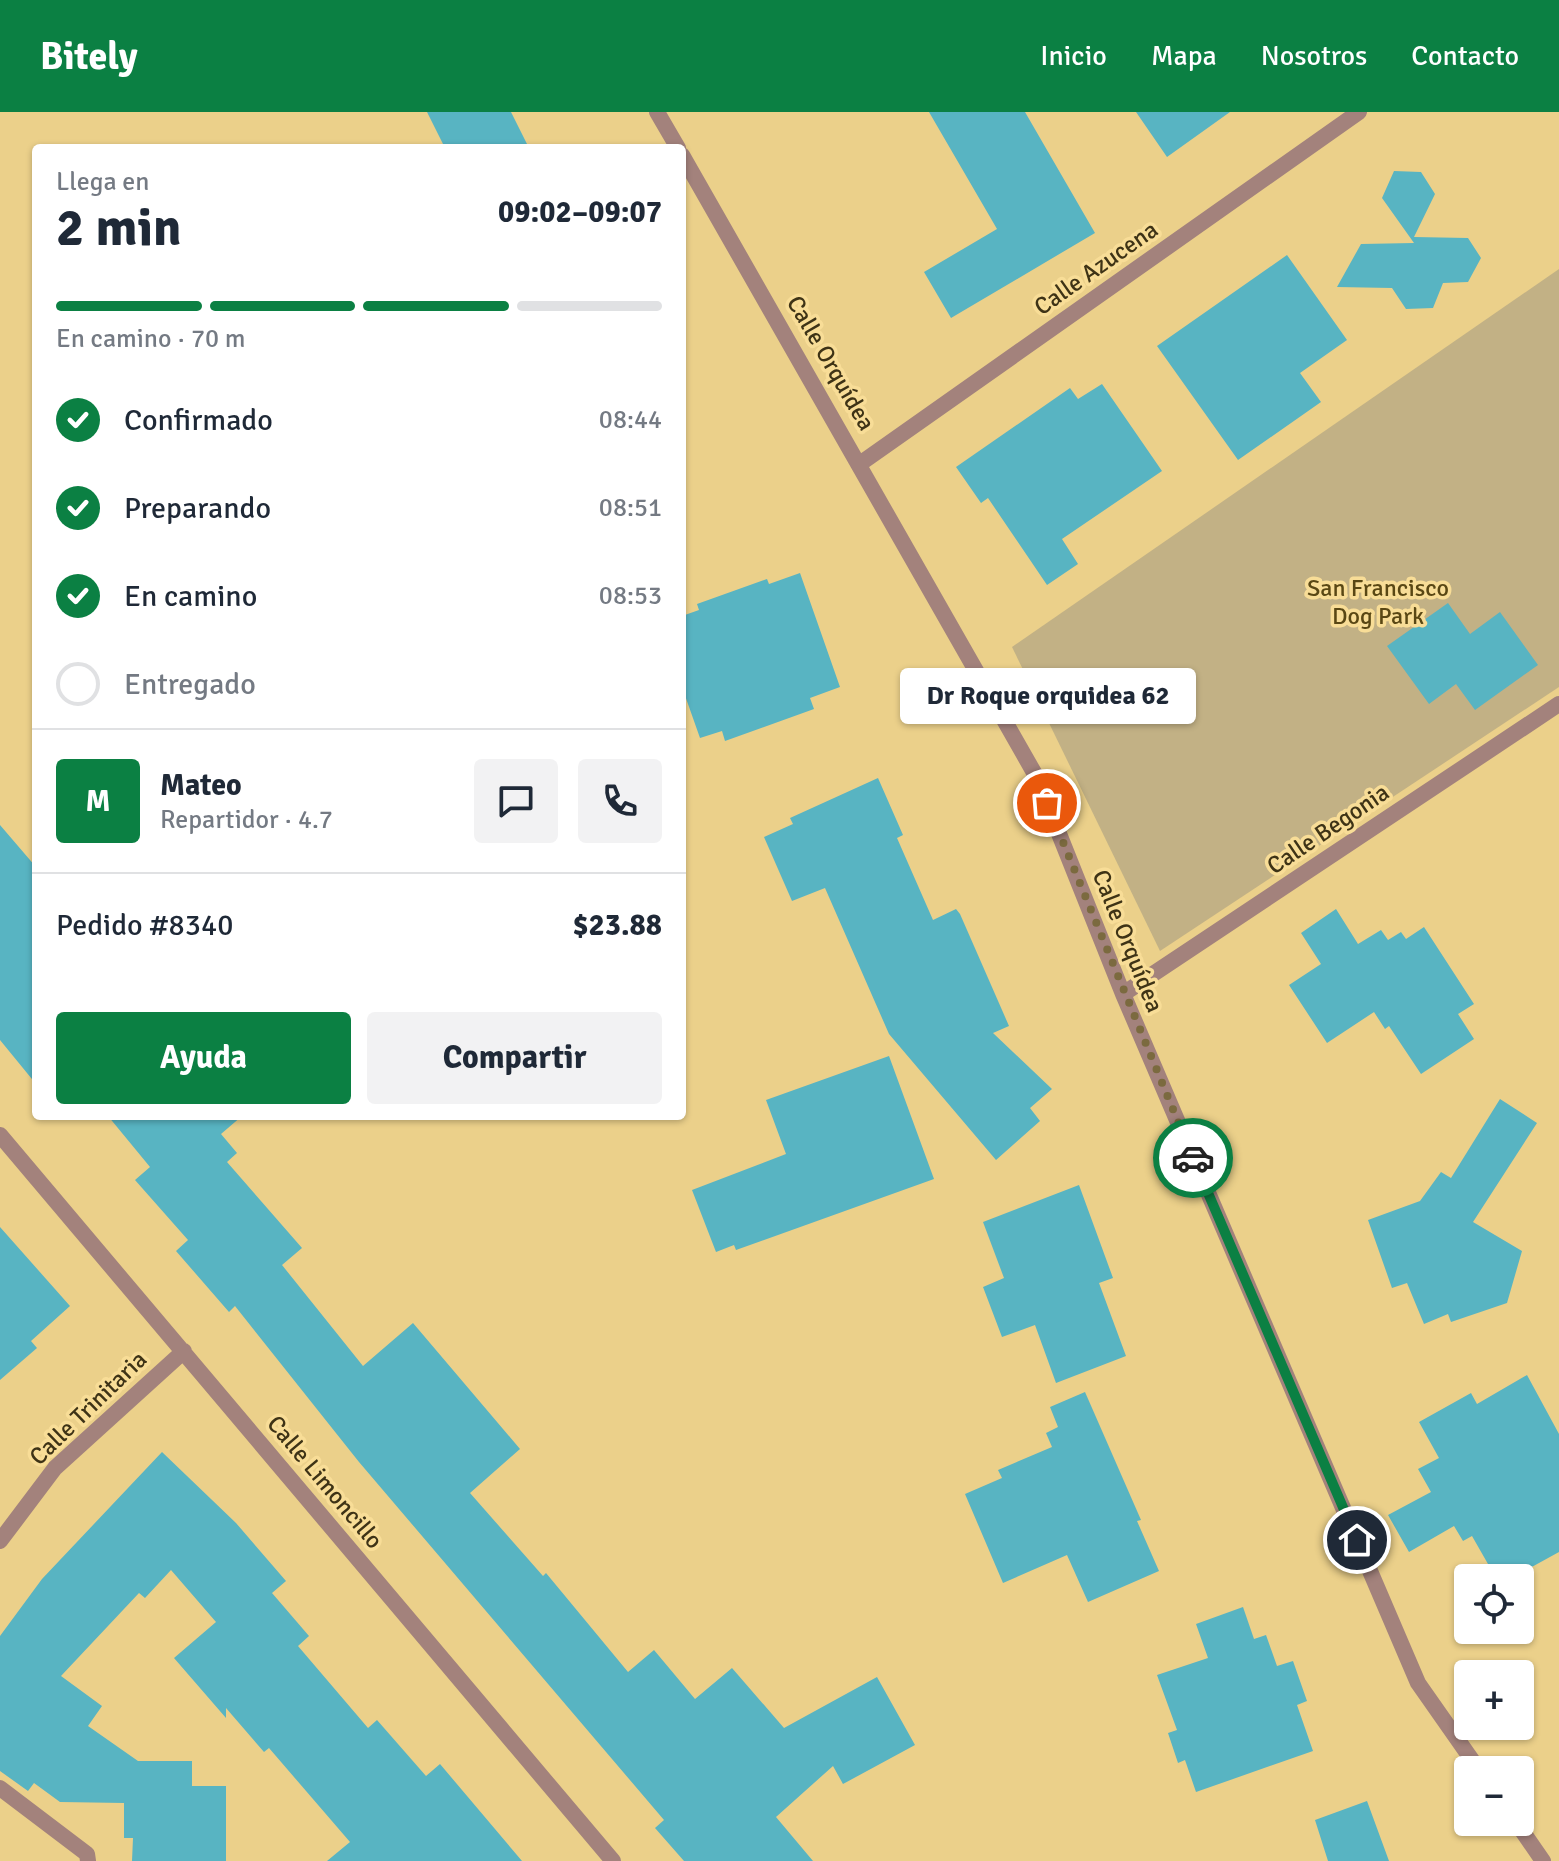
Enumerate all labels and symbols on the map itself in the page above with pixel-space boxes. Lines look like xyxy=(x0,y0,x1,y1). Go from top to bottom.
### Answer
street label: Calle Azucena xyxy=(1028,214,1164,322)
street label: Calle Orquídea xyxy=(780,290,882,436)
park label: San Francisco Dog Park xyxy=(1307,573,1449,631)
callout: Dr Roque orquidea 62 xyxy=(899,667,1195,723)
pin xyxy=(1013,769,1081,837)
street label: Calle Begonia xyxy=(1261,777,1395,881)
street label: Calle Orquídea xyxy=(1086,865,1170,1017)
courier xyxy=(1153,1118,1233,1198)
street label: Calle Trinitaria xyxy=(23,1345,153,1471)
street label: Calle Limoncillo xyxy=(261,1409,389,1555)
pin xyxy=(1323,1506,1391,1574)

